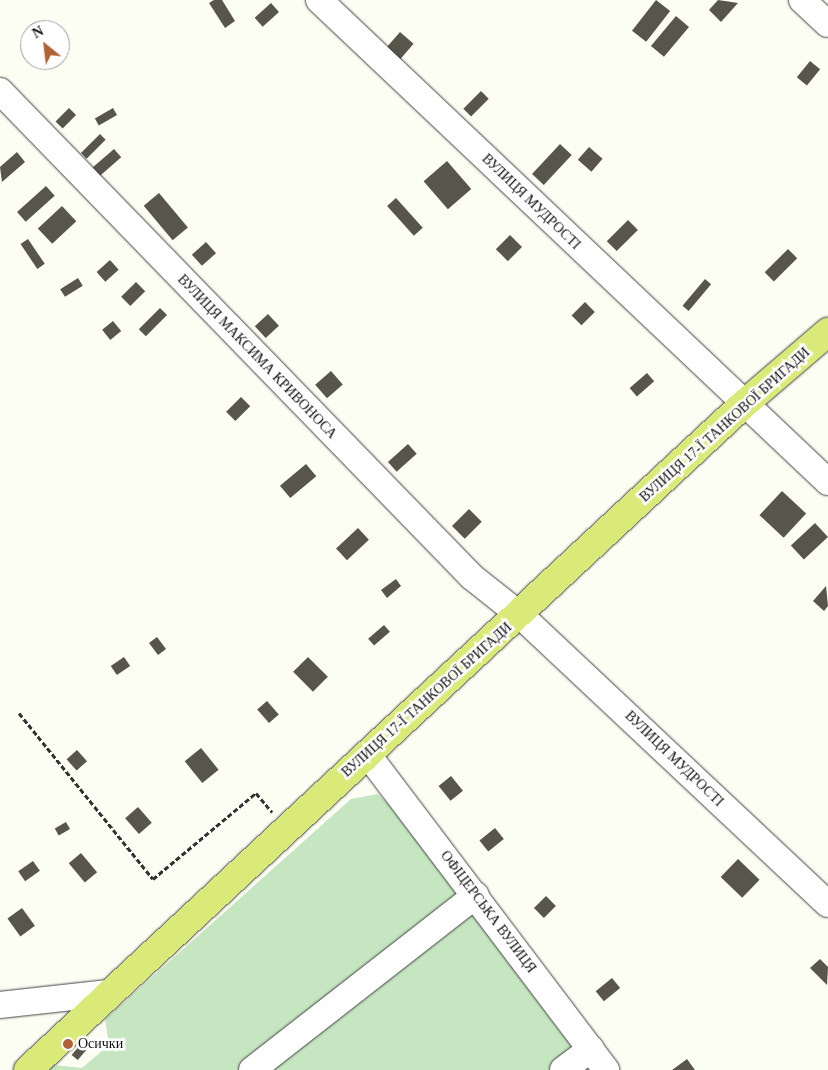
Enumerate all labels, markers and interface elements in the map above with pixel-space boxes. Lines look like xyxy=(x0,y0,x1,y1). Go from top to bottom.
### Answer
north arrow xyxy=(20,20,70,70)
text: N xyxy=(30,23,46,41)
street label: ВУЛИЦЯ МУДРОСТІ xyxy=(478,151,584,253)
street label: ВУЛИЦЯ МАКСИМА КРИВОНОСА xyxy=(174,271,340,443)
street label: ВУЛИЦЯ 17-Ї ТАНКОВОЇ БРИГАДИ xyxy=(637,344,813,506)
street label: ВУЛИЦЯ 17-Ї ТАНКОВОЇ БРИГАДИ xyxy=(339,619,515,781)
street label: ВУЛИЦЯ МУДРОСТІ xyxy=(621,708,727,810)
street label: ОФІЦЕРСЬКА ВУЛИЦЯ xyxy=(437,848,539,976)
place label: Осички xyxy=(78,1036,123,1052)
marker: Осички xyxy=(62,1038,74,1050)

